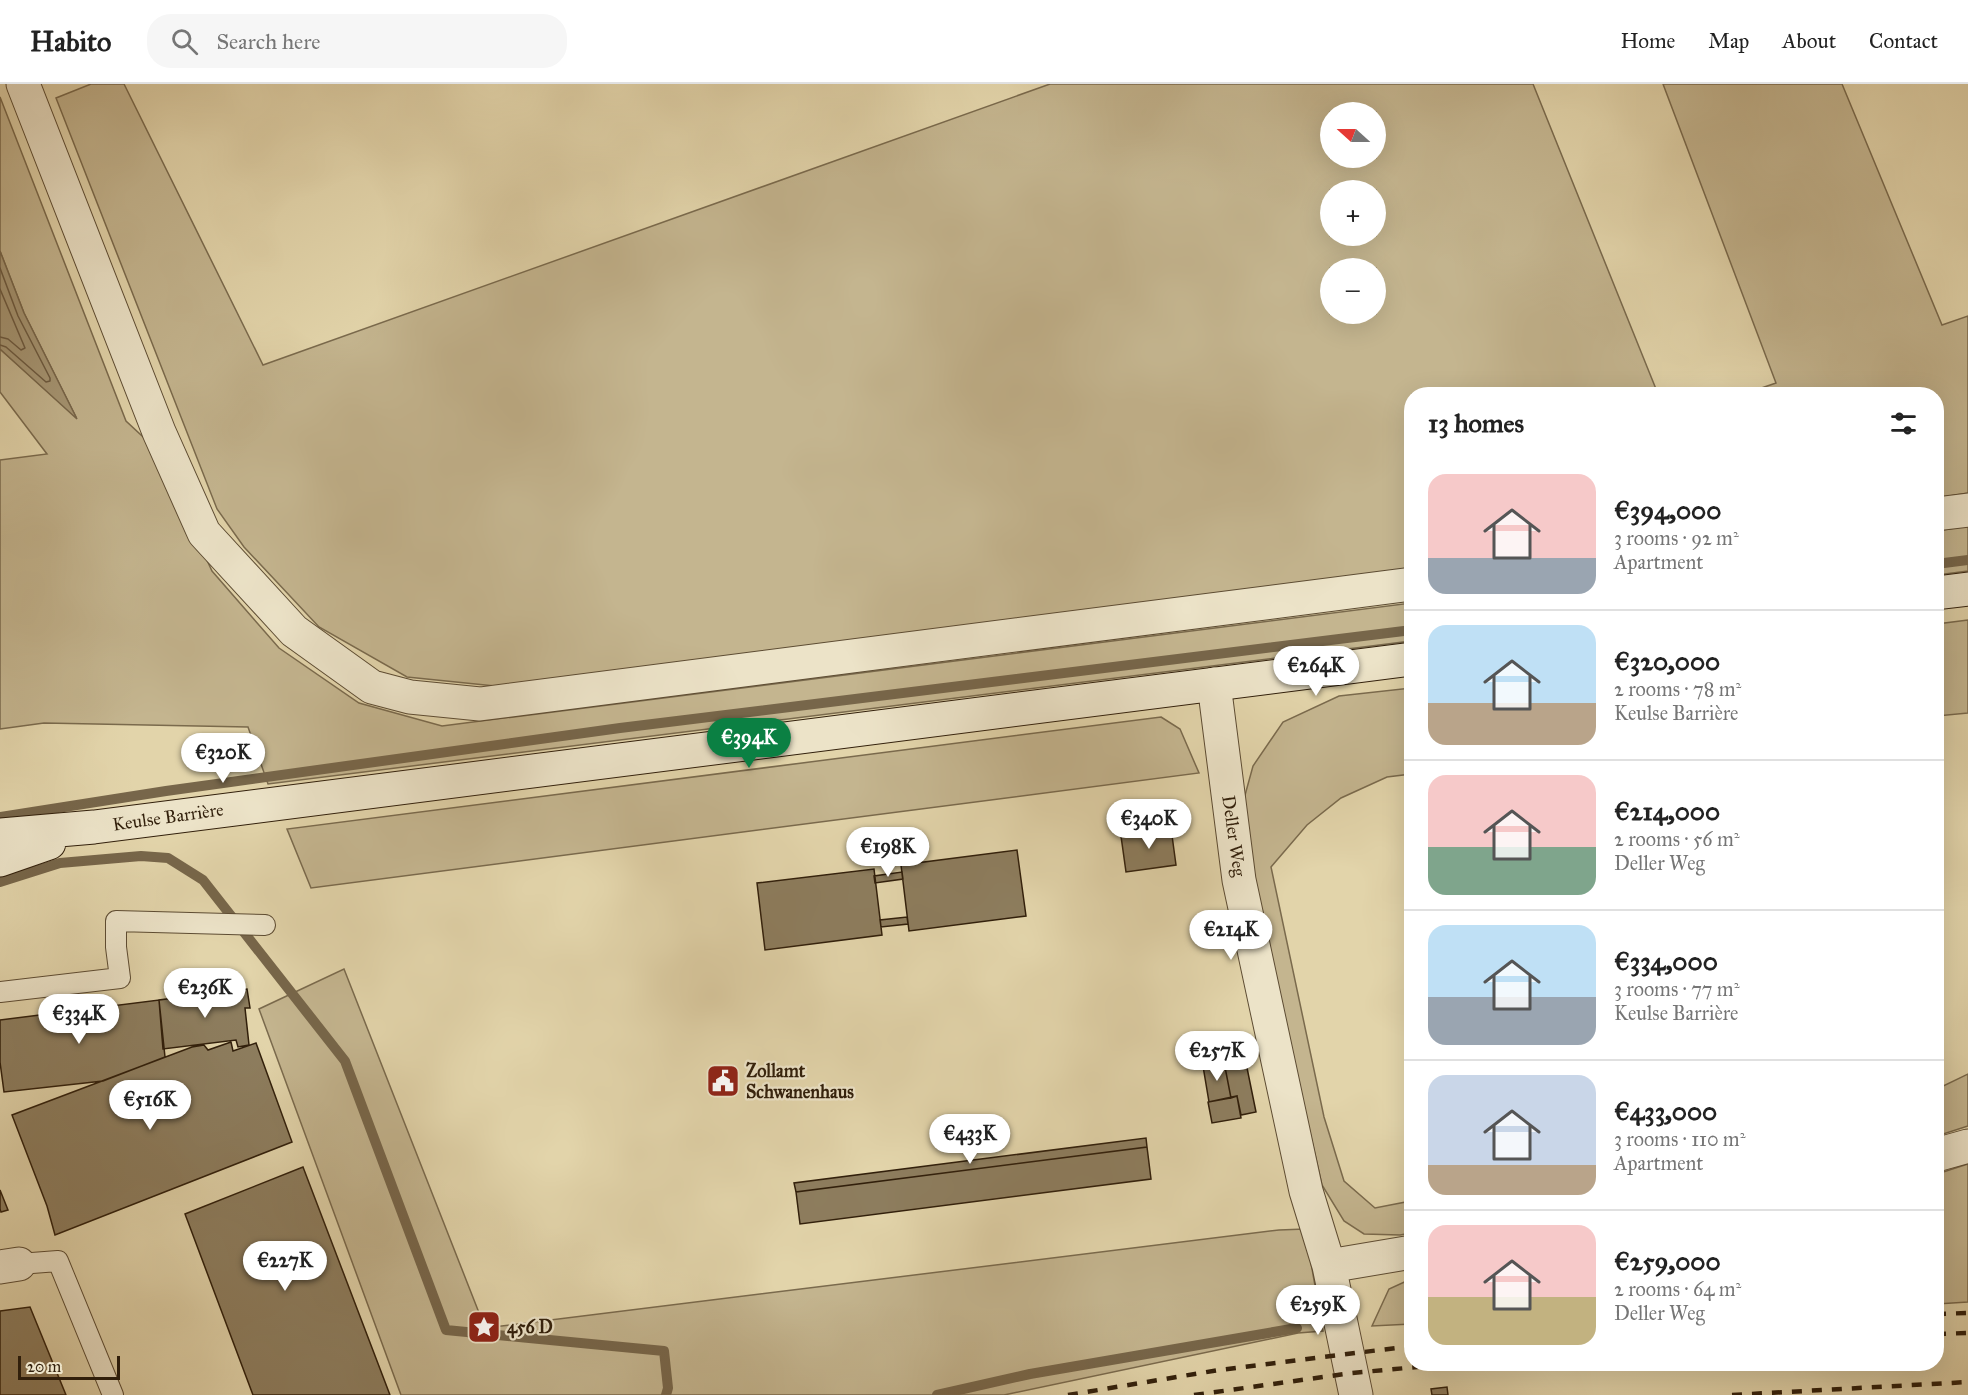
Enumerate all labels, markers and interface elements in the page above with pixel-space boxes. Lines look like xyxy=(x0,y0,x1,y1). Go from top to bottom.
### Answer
search box xyxy=(147,14,567,68)
text: Habito xyxy=(30,24,111,59)
icon: search xyxy=(168,25,201,58)
text: Search here xyxy=(216,28,320,55)
text: Home xyxy=(1620,28,1675,54)
text: Map xyxy=(1708,28,1749,54)
text: About xyxy=(1782,28,1836,54)
text: Contact xyxy=(1869,28,1938,54)
north arrow xyxy=(1320,102,1386,168)
map controls xyxy=(1320,102,1386,324)
button: + xyxy=(1320,180,1386,246)
button: − xyxy=(1320,258,1386,324)
text: 13 homes xyxy=(1428,407,1524,439)
icon: filters xyxy=(1887,407,1920,440)
text: €394,000 xyxy=(1614,494,1721,526)
icon: home xyxy=(1476,498,1548,570)
text: 3 rooms · 92 m² xyxy=(1614,526,1739,550)
text: Apartment xyxy=(1614,550,1703,574)
text: €320,000 xyxy=(1614,645,1720,677)
pin: €264K xyxy=(1274,646,1358,697)
icon: home xyxy=(1476,649,1548,721)
text: €264K xyxy=(1287,653,1345,677)
text: 2 rooms · 78 m² xyxy=(1614,677,1741,701)
text: Keulse Barrière xyxy=(1614,701,1738,725)
pin: €394K xyxy=(707,718,791,769)
text: €394K xyxy=(721,725,777,749)
pin: €320K xyxy=(181,733,265,784)
text: €320K xyxy=(195,740,251,764)
street label: Deller Weg xyxy=(1216,794,1251,879)
text: €214,000 xyxy=(1614,795,1720,827)
street label: Keulse Barrière xyxy=(111,798,225,836)
pin: €340K xyxy=(1107,799,1191,850)
icon: home xyxy=(1476,799,1548,871)
text: €340K xyxy=(1120,806,1178,830)
pin: €198K xyxy=(846,827,930,878)
text: 2 rooms · 56 m² xyxy=(1614,827,1740,851)
text: €198K xyxy=(860,834,916,858)
text: Deller Weg xyxy=(1614,851,1705,875)
pin: €214K xyxy=(1189,910,1273,961)
text: €214K xyxy=(1203,917,1259,941)
text: €334,000 xyxy=(1614,945,1718,977)
icon: home xyxy=(1476,949,1548,1021)
pin: €236K xyxy=(163,968,247,1019)
text: €236K xyxy=(178,975,232,999)
text: 3 rooms · 77 m² xyxy=(1614,977,1739,1001)
pin: €334K xyxy=(37,994,121,1045)
text: €334K xyxy=(52,1001,106,1025)
text: Keulse Barrière xyxy=(1614,1001,1738,1025)
pin: €257K xyxy=(1175,1031,1259,1082)
text: €257K xyxy=(1189,1038,1245,1062)
place label: Zollamt Schwanenhaus xyxy=(746,1060,854,1103)
public building icon: Zollamt Schwanenhaus xyxy=(705,1063,741,1099)
pin: €516K xyxy=(108,1080,192,1131)
text: €516K xyxy=(123,1087,177,1111)
text: €433,000 xyxy=(1614,1095,1717,1127)
icon: home xyxy=(1476,1099,1548,1171)
pin: €433K xyxy=(928,1114,1012,1165)
text: €433K xyxy=(943,1121,997,1145)
text: 3 rooms · 110 m² xyxy=(1614,1127,1745,1151)
text: Apartment xyxy=(1614,1151,1703,1175)
pin: €227K xyxy=(243,1241,327,1292)
text: €259,000 xyxy=(1614,1245,1721,1277)
text: €227K xyxy=(257,1248,313,1272)
icon: home xyxy=(1476,1249,1548,1321)
text: 2 rooms · 64 m² xyxy=(1614,1277,1741,1301)
pin: €259K xyxy=(1276,1285,1360,1336)
text: €259K xyxy=(1290,1292,1346,1316)
text: Deller Weg xyxy=(1614,1301,1705,1325)
place icon: 456 D xyxy=(466,1309,502,1345)
place label: 456 D xyxy=(507,1316,553,1339)
scale bar xyxy=(18,1353,120,1380)
text: 20 m xyxy=(27,1357,61,1376)

